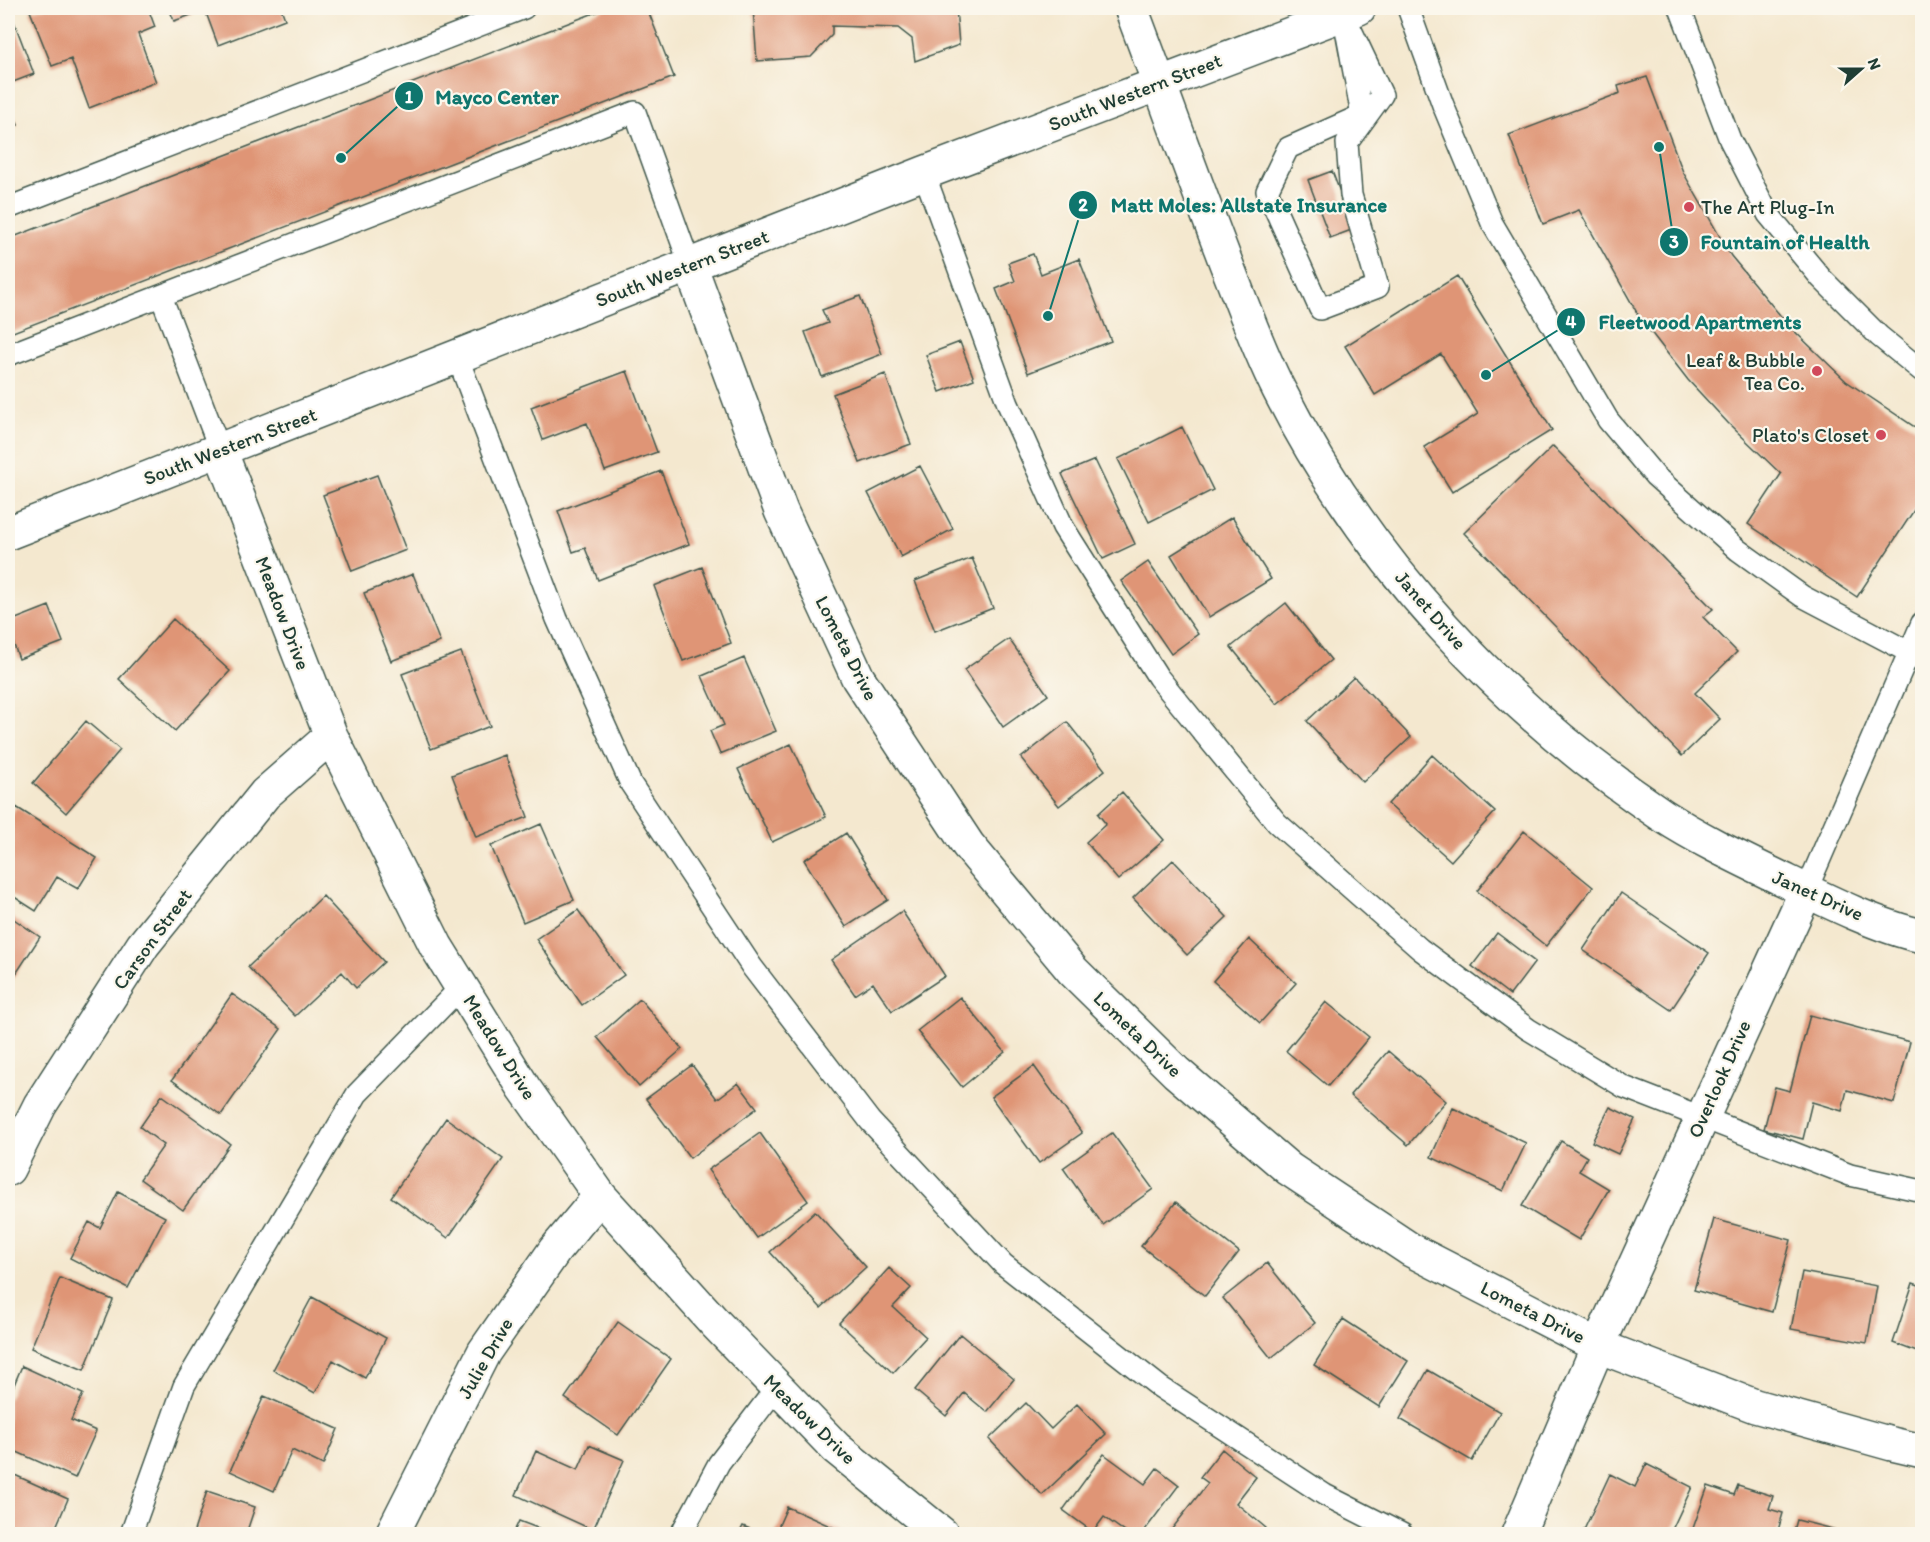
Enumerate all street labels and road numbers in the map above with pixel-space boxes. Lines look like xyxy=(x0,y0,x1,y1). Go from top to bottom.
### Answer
street label: South Western Street xyxy=(1045,48,1225,136)
street label: South Western Street xyxy=(592,224,772,312)
street label: South Western Street xyxy=(140,402,320,490)
street label: Meadow Drive xyxy=(250,553,316,673)
street label: Janet Drive xyxy=(1390,566,1472,654)
street label: Lometa Drive xyxy=(810,592,884,704)
street label: Janet Drive xyxy=(1769,864,1867,926)
street label: Carson Street xyxy=(107,884,197,994)
street label: Lometa Drive xyxy=(1089,986,1187,1082)
street label: Meadow Drive xyxy=(458,990,542,1104)
street label: Overlook Drive xyxy=(1682,1016,1756,1142)
street label: Lometa Drive xyxy=(1477,1275,1589,1349)
street label: Julie Drive xyxy=(452,1313,518,1403)
street label: Meadow Drive xyxy=(759,1369,861,1469)

